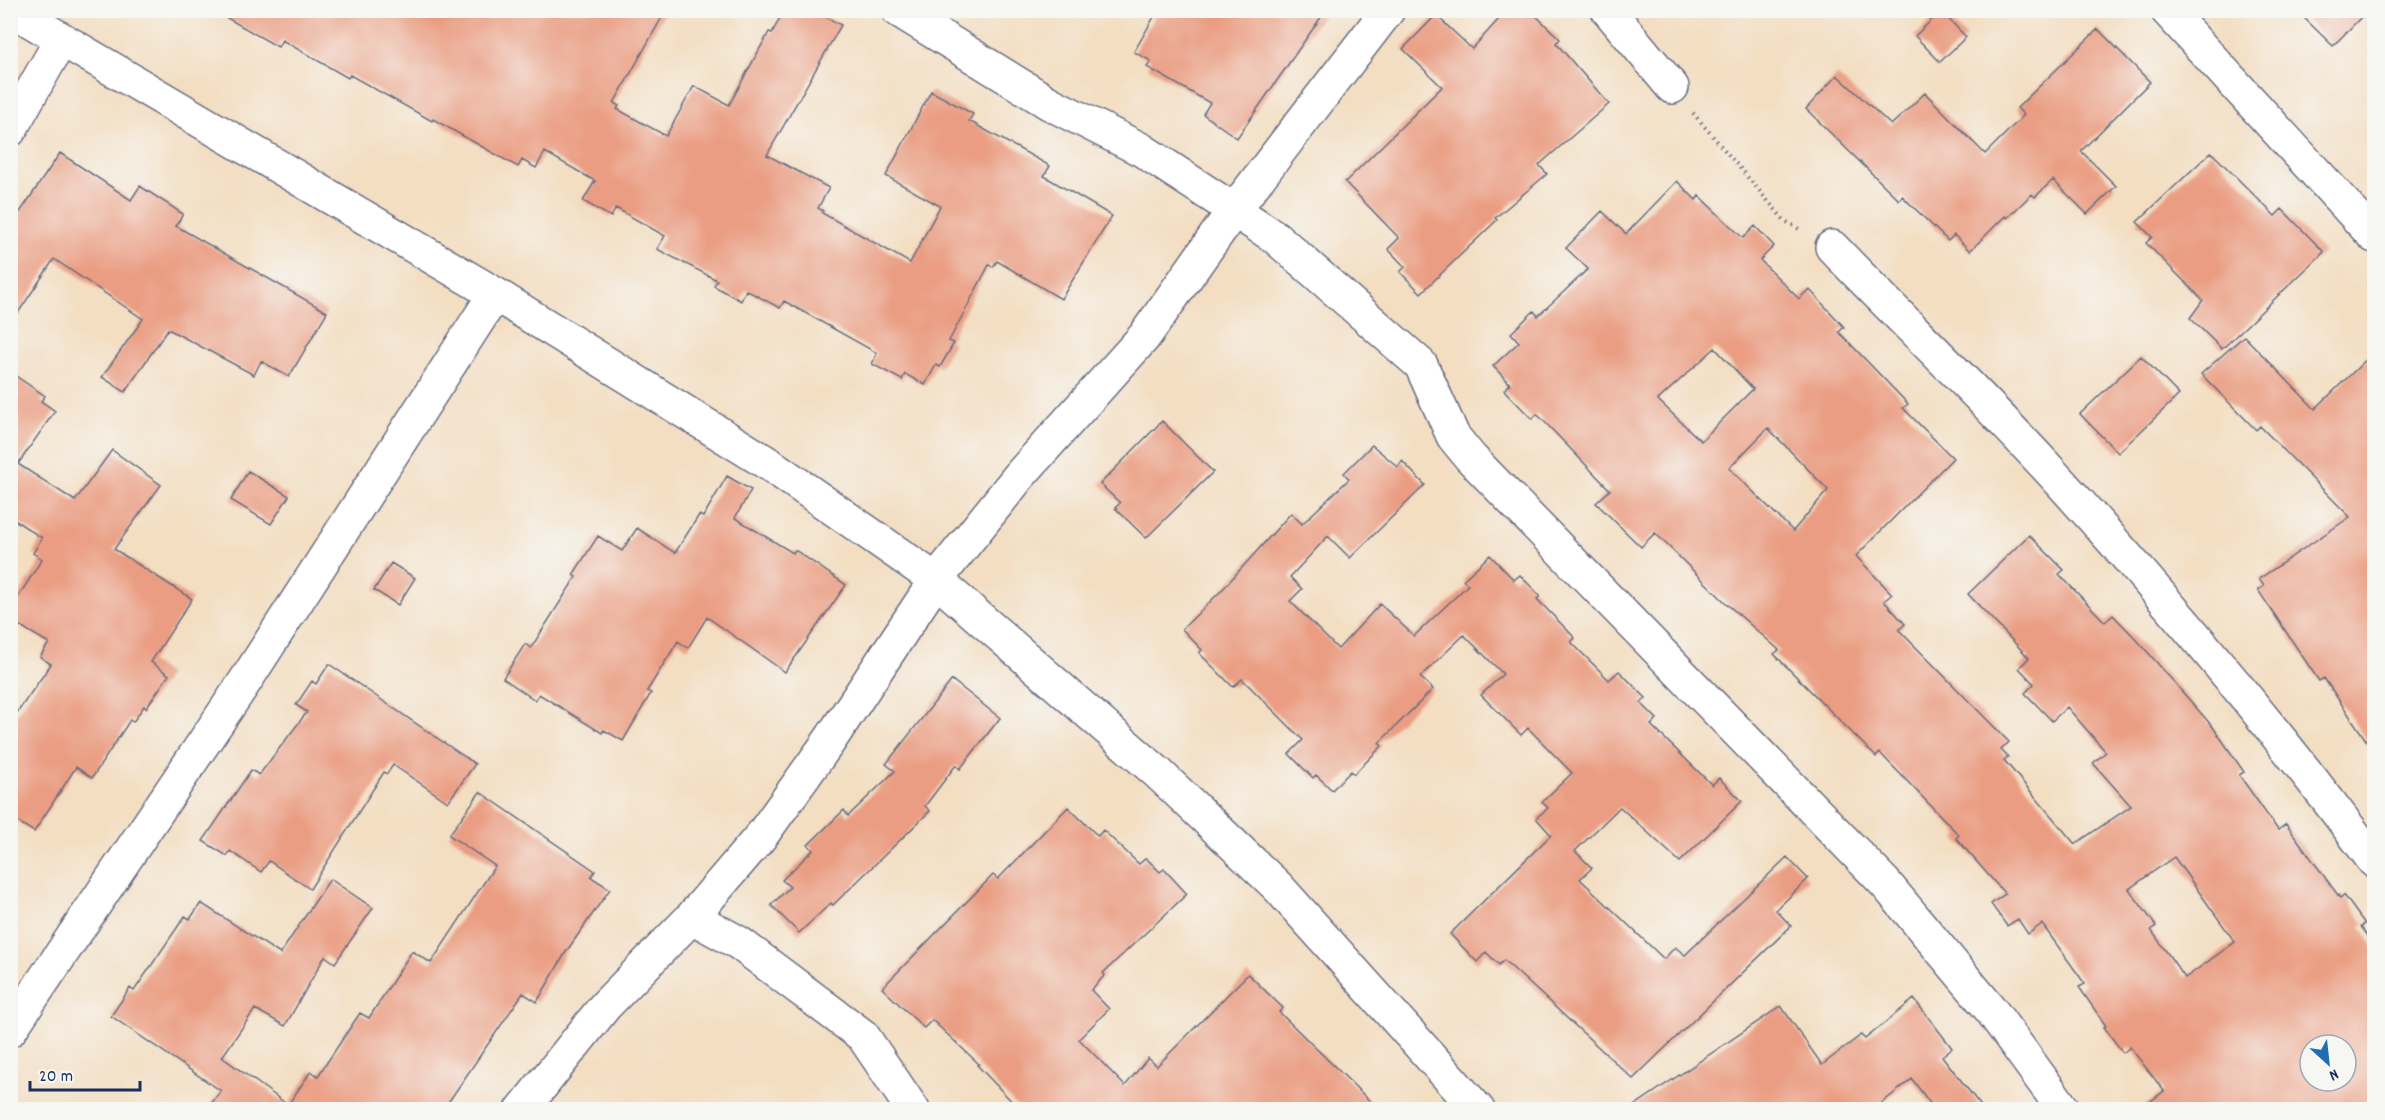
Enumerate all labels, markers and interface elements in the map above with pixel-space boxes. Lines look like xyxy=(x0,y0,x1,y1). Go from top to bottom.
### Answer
north arrow xyxy=(2298,1033,2358,1093)
scale bar xyxy=(30,1054,140,1092)
text: N xyxy=(2325,1062,2342,1086)
text: 20 m xyxy=(39,1065,73,1090)

